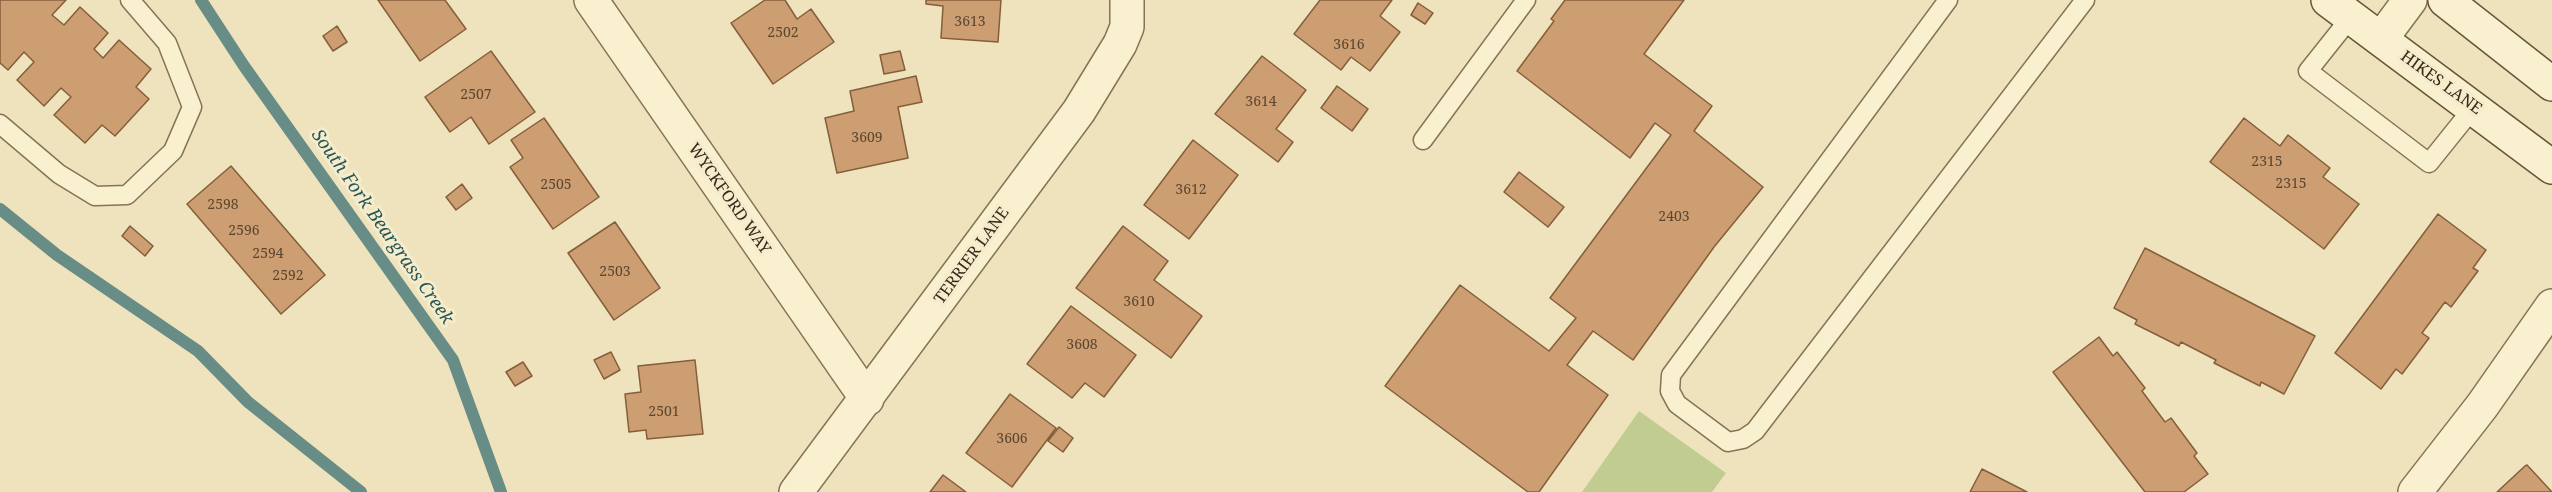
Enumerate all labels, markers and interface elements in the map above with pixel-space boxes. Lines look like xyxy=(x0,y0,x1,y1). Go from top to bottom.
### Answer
house number: 3613 xyxy=(954,14,986,30)
house number: 2502 xyxy=(767,25,799,41)
house number: 3616 xyxy=(1333,37,1365,53)
street label: HIKES LANE xyxy=(2397,47,2485,119)
house number: 2507 xyxy=(460,87,492,103)
house number: 3614 xyxy=(1245,94,1277,110)
water label: South Fork Beargrass Creek xyxy=(306,125,458,329)
house number: 3609 xyxy=(851,130,883,146)
street label: WYCKFORD WAY xyxy=(684,140,774,258)
house number: 2315 xyxy=(2251,154,2283,170)
house number: 2315 xyxy=(2275,176,2307,192)
house number: 2505 xyxy=(540,177,572,193)
house number: 3612 xyxy=(1175,182,1207,198)
house number: 2598 xyxy=(207,197,239,213)
street label: TERRIER LANE xyxy=(931,204,1013,308)
house number: 2403 xyxy=(1658,209,1690,225)
house number: 2596 xyxy=(228,223,260,239)
house number: 2594 xyxy=(252,246,284,262)
house number: 2503 xyxy=(599,264,631,280)
house number: 2592 xyxy=(272,268,304,284)
house number: 3610 xyxy=(1123,294,1155,310)
house number: 3608 xyxy=(1066,337,1098,353)
house number: 2501 xyxy=(648,404,680,420)
house number: 3606 xyxy=(996,431,1028,447)

